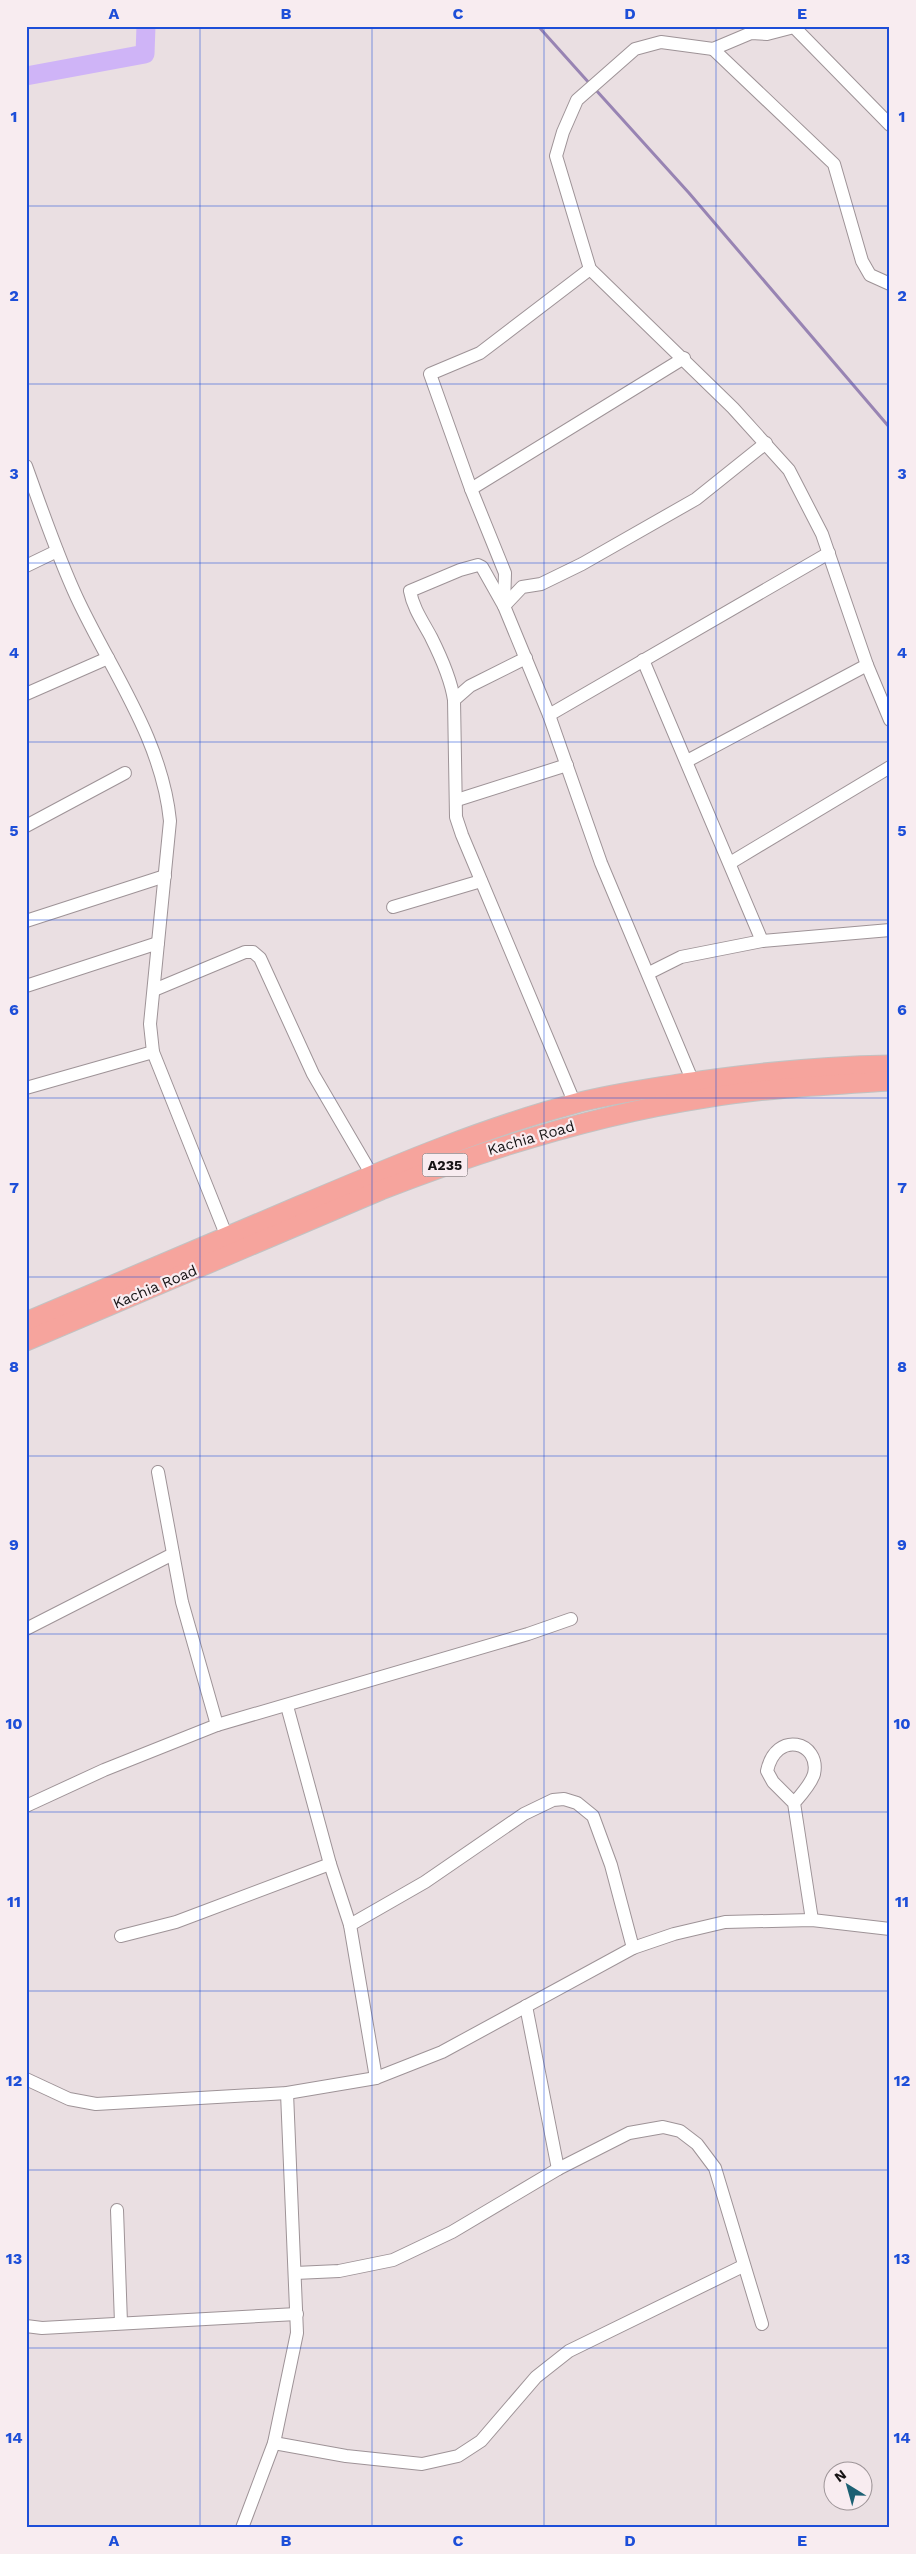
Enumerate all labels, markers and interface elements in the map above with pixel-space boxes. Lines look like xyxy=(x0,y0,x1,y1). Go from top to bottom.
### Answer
text: A xyxy=(109,4,120,23)
text: B xyxy=(281,4,292,23)
text: C xyxy=(453,4,464,23)
text: D xyxy=(624,4,636,23)
text: E xyxy=(797,4,807,23)
text: 1 xyxy=(11,107,17,126)
text: 1 xyxy=(899,107,905,126)
text: 2 xyxy=(9,286,19,305)
text: 2 xyxy=(897,286,907,305)
text: 3 xyxy=(9,464,19,483)
text: 3 xyxy=(897,464,907,483)
text: 4 xyxy=(9,643,19,662)
text: 4 xyxy=(897,643,907,662)
text: 5 xyxy=(9,821,19,840)
text: 5 xyxy=(897,821,907,840)
text: 6 xyxy=(9,1000,19,1019)
text: 6 xyxy=(897,1000,907,1019)
street label: Kachia Road xyxy=(485,1117,577,1159)
road number: A235 xyxy=(422,1154,468,1176)
text: 7 xyxy=(9,1178,19,1197)
text: 7 xyxy=(897,1178,907,1197)
street label: Kachia Road xyxy=(110,1261,200,1313)
text: 8 xyxy=(9,1357,19,1376)
text: 8 xyxy=(897,1357,907,1376)
text: 9 xyxy=(9,1535,19,1554)
text: 9 xyxy=(897,1535,907,1554)
text: 10 xyxy=(5,1714,23,1733)
text: 10 xyxy=(893,1714,911,1733)
text: 11 xyxy=(7,1892,21,1911)
text: 11 xyxy=(895,1892,909,1911)
text: 12 xyxy=(6,2071,22,2090)
text: 12 xyxy=(894,2071,910,2090)
text: 13 xyxy=(6,2249,22,2268)
text: 13 xyxy=(894,2249,910,2268)
text: 14 xyxy=(5,2428,23,2447)
text: 14 xyxy=(893,2428,911,2447)
north arrow xyxy=(824,2462,874,2512)
text: N xyxy=(831,2466,849,2485)
text: A xyxy=(109,2531,120,2550)
text: B xyxy=(281,2531,292,2550)
text: C xyxy=(453,2531,464,2550)
text: D xyxy=(624,2531,636,2550)
text: E xyxy=(797,2531,807,2550)

